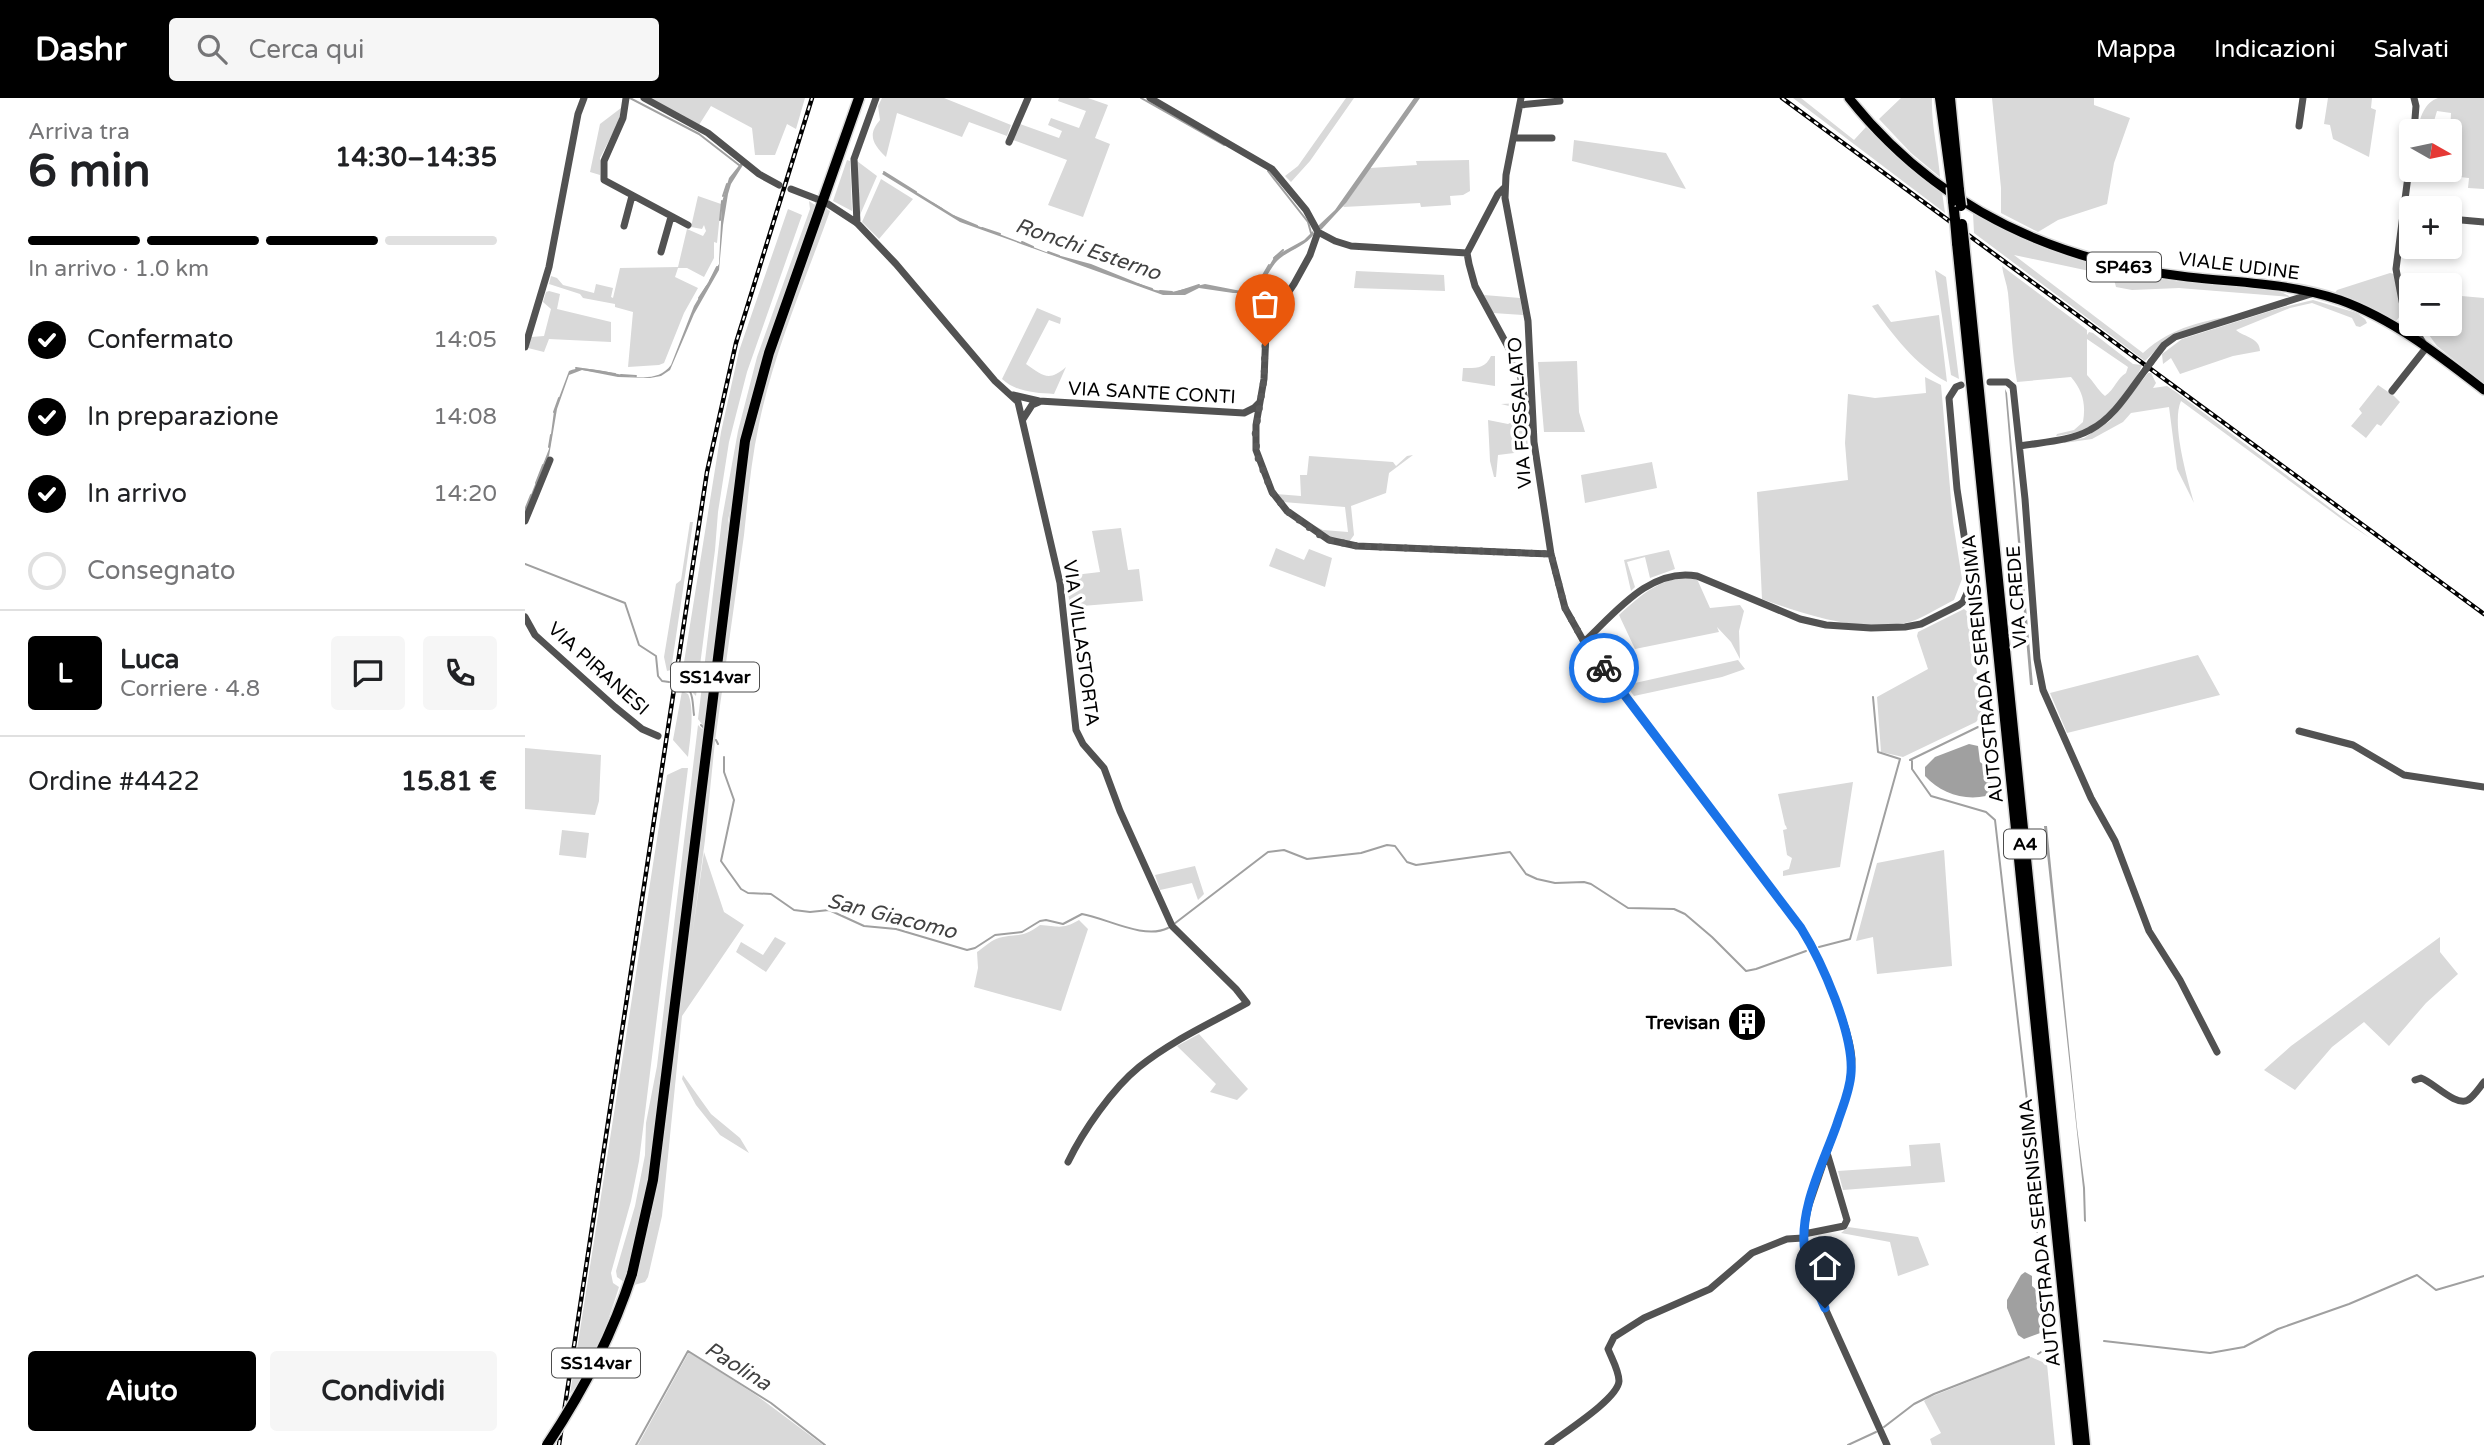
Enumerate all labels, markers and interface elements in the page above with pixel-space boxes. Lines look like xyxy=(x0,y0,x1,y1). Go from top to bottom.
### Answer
search box xyxy=(169,18,659,81)
text: Dashr xyxy=(35,30,127,69)
icon: search xyxy=(193,30,231,68)
text: Cerca qui xyxy=(249,34,364,65)
text: Mappa xyxy=(2096,35,2176,64)
text: Indicazioni xyxy=(2214,35,2336,64)
text: Salvati xyxy=(2374,35,2449,64)
text: Arriva tra xyxy=(28,118,130,146)
north arrow xyxy=(2399,119,2462,182)
map controls xyxy=(2399,119,2462,336)
text: 14:30–14:35 xyxy=(335,142,497,173)
text: 6 min xyxy=(28,144,151,199)
button: + xyxy=(2399,196,2462,259)
water label: Ronchi Esterno xyxy=(1012,213,1165,286)
street label: VIALE UDINE xyxy=(2177,248,2301,284)
road number: SP463 xyxy=(2087,252,2161,282)
text: In arrivo · 1.0 km xyxy=(28,255,209,283)
button: − xyxy=(2399,273,2462,336)
pin xyxy=(1235,274,1295,346)
icon: bag xyxy=(1246,285,1284,323)
icon: check xyxy=(28,321,66,359)
text: Confermato xyxy=(87,324,234,355)
text: 14:05 xyxy=(433,326,497,354)
street label: VIA FOSSALATO xyxy=(1504,336,1536,490)
street label: VIA SANTE CONTI xyxy=(1067,378,1236,408)
icon: check xyxy=(28,398,66,436)
text: In preparazione xyxy=(87,401,279,432)
text: 14:08 xyxy=(433,403,497,431)
icon: check xyxy=(28,475,66,513)
text: In arrivo xyxy=(87,478,187,509)
text: 14:20 xyxy=(433,480,497,508)
street label: AUTOSTRADA SERENISSIMA xyxy=(1958,534,2008,804)
street label: VIA CREDE xyxy=(2002,545,2032,649)
text: Consegnato xyxy=(87,555,236,586)
street label: VIA VILLASTORTA xyxy=(1058,559,1104,728)
street label: VIA PIRANESI xyxy=(543,618,653,720)
courier xyxy=(1569,633,1639,703)
button: chat xyxy=(331,636,405,710)
button: phone xyxy=(423,636,497,710)
text: Luca xyxy=(120,644,179,675)
icon: bike xyxy=(1585,649,1623,687)
text: L xyxy=(58,658,72,689)
road number: SS14var xyxy=(671,662,759,692)
text: Corriere · 4.8 xyxy=(120,675,260,703)
text: Ordine #4422 xyxy=(28,766,200,797)
text: 15.81 € xyxy=(401,766,497,797)
road number: A4 xyxy=(2004,830,2046,858)
water label: San Giacomo xyxy=(825,888,960,945)
building icon: Trevisan xyxy=(1726,1001,1768,1043)
place label: Trevisan xyxy=(1645,1012,1720,1034)
street label: AUTOSTRADA SERENISSIMA xyxy=(2015,1098,2065,1368)
pin xyxy=(1795,1236,1855,1308)
icon: home xyxy=(1806,1247,1844,1285)
water label: Paolina xyxy=(700,1336,776,1397)
road number: SS14var xyxy=(552,1348,640,1378)
button: Aiuto xyxy=(28,1351,256,1431)
button: Condividi xyxy=(270,1351,497,1431)

